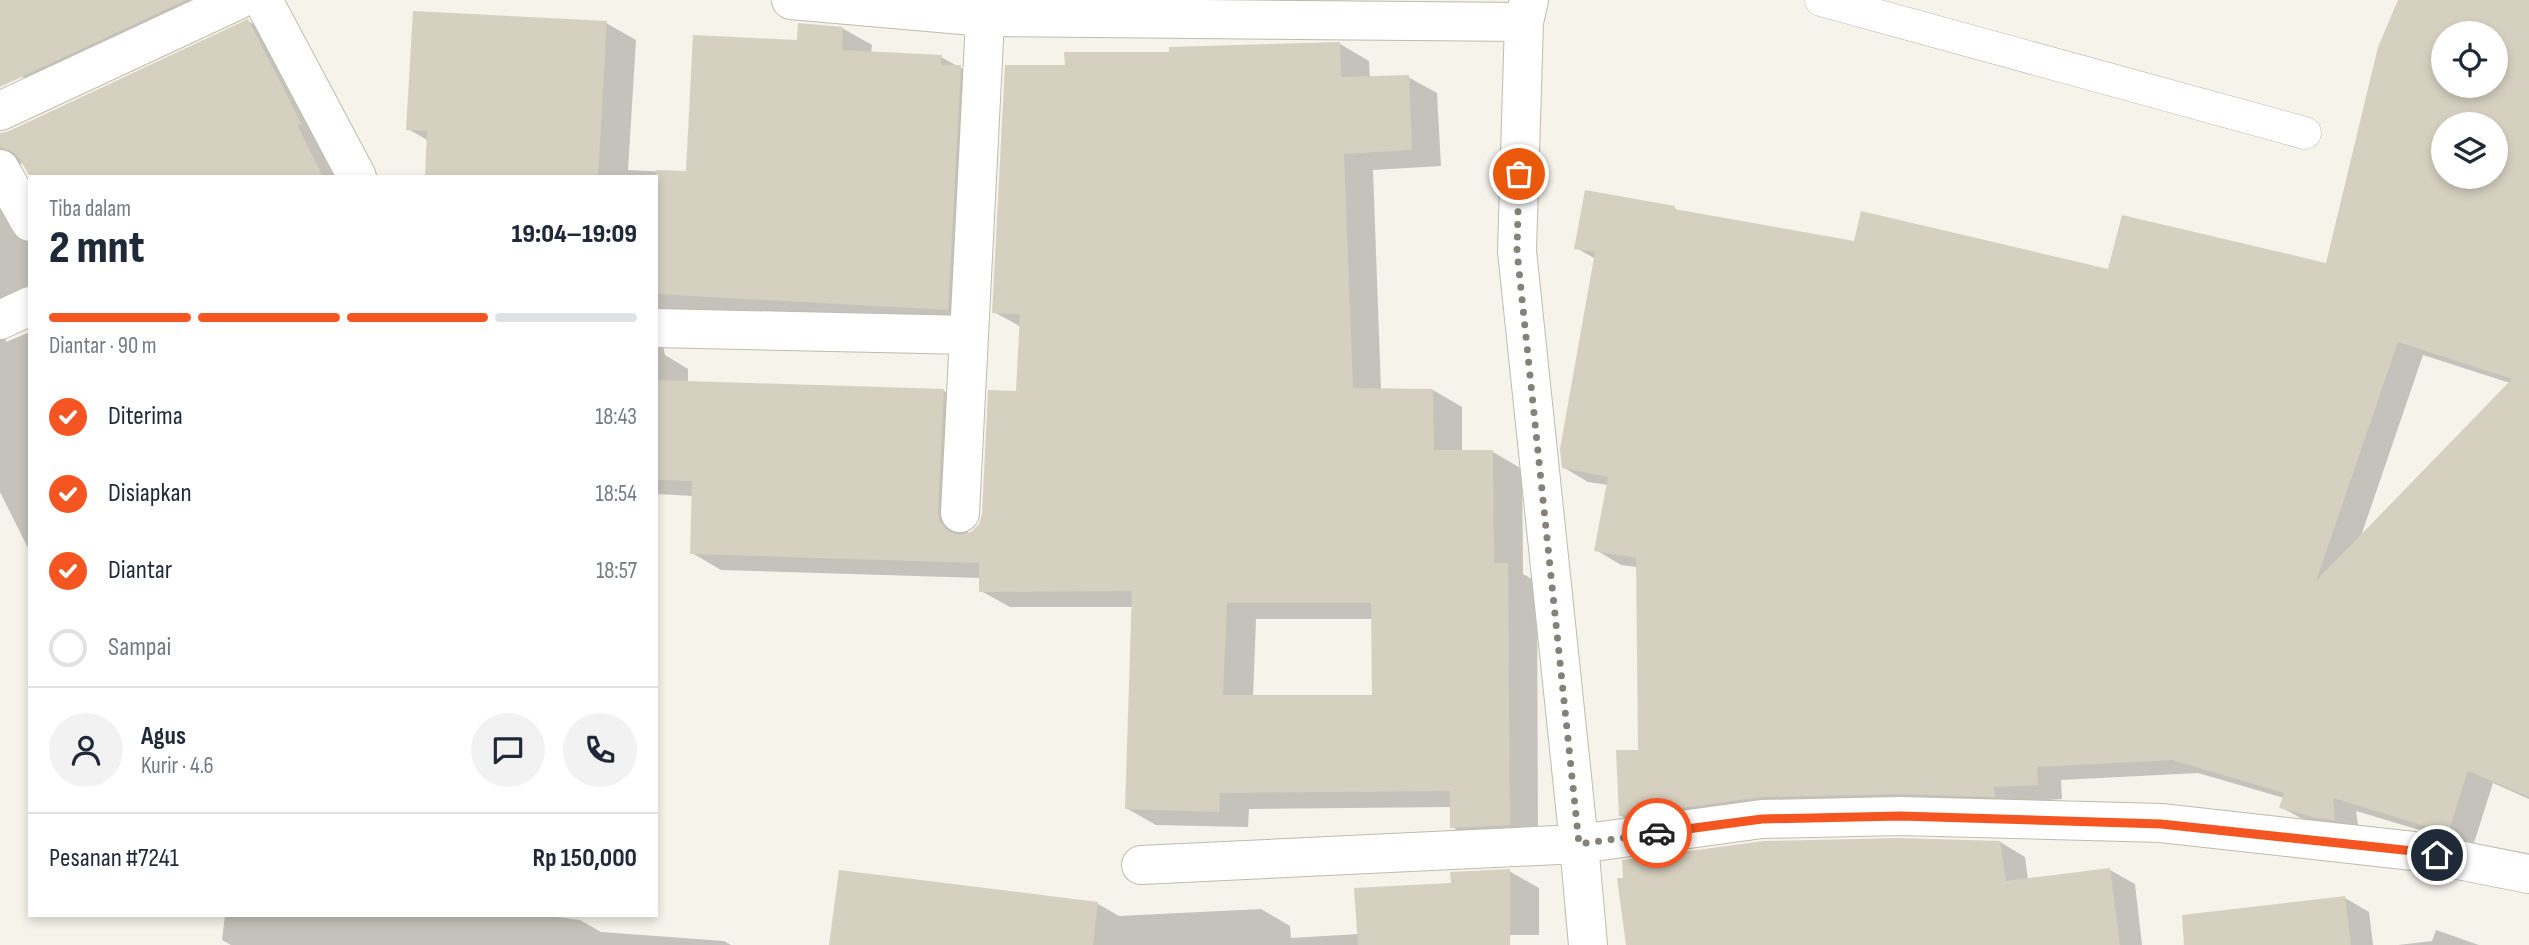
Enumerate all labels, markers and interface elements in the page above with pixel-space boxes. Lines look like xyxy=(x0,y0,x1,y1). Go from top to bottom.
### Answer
map controls xyxy=(2431,21,2508,189)
button: locate xyxy=(2431,21,2508,98)
button: layers xyxy=(2431,112,2508,189)
pin xyxy=(1489,144,1549,204)
icon: bag xyxy=(1500,155,1538,193)
text: Tiba dalam xyxy=(49,195,131,223)
text: 19:04–19:09 xyxy=(512,219,637,250)
text: 2 mnt xyxy=(49,221,144,276)
text: Diantar · 90 m xyxy=(49,332,157,360)
icon: check xyxy=(49,398,87,436)
text: Diterima xyxy=(108,401,183,432)
text: 18:43 xyxy=(595,403,637,431)
icon: check xyxy=(49,475,87,513)
text: Disiapkan xyxy=(108,478,192,509)
text: 18:54 xyxy=(596,480,637,508)
icon: check xyxy=(49,552,87,590)
text: Diantar xyxy=(108,555,172,586)
text: 18:57 xyxy=(596,557,637,585)
text: Sampai xyxy=(108,632,171,663)
button: person xyxy=(49,713,123,787)
button: chat xyxy=(471,713,545,787)
button: phone xyxy=(563,713,637,787)
text: Agus xyxy=(141,721,186,752)
text: Kurir · 4.6 xyxy=(141,752,214,780)
courier xyxy=(1622,798,1692,868)
icon: car xyxy=(1638,814,1676,852)
pin xyxy=(2407,825,2467,885)
icon: home xyxy=(2418,836,2456,874)
text: Pesanan #7241 xyxy=(49,843,179,874)
text: Rp 150,000 xyxy=(532,843,637,874)

